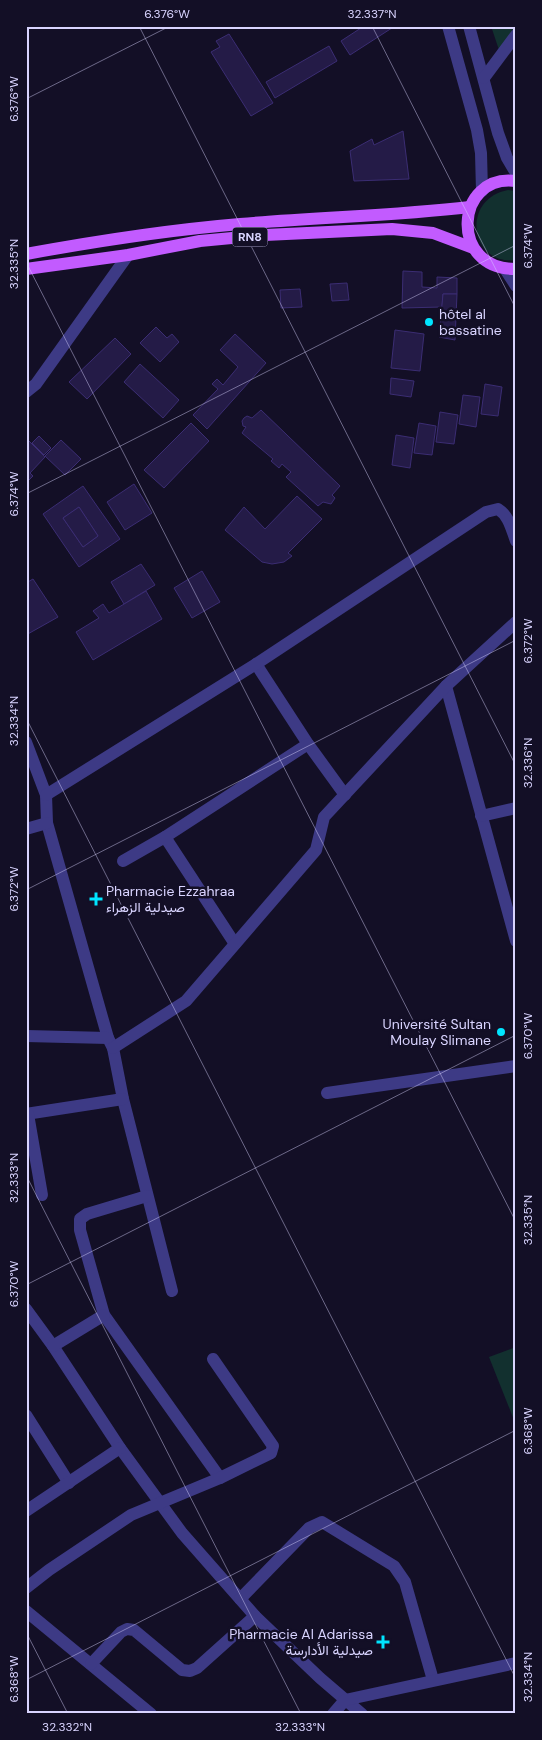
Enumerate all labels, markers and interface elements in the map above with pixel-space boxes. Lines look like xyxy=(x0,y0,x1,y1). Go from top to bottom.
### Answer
text: 6.376°W xyxy=(144,6,190,22)
text: 32.337°N xyxy=(347,6,397,22)
text: 6.376°W xyxy=(6,76,22,122)
text: 6.374°W xyxy=(520,223,536,269)
road number: RN8 xyxy=(232,228,268,246)
text: 32.335°N xyxy=(6,239,22,289)
place label: hôtel al bassatine xyxy=(439,305,502,339)
marker: hôtel al bassatine xyxy=(423,316,435,328)
text: 6.374°W xyxy=(6,471,22,517)
text: 6.372°W xyxy=(520,618,536,664)
text: 32.334°N xyxy=(6,696,22,746)
text: 32.336°N xyxy=(520,738,536,788)
text: 6.372°W xyxy=(6,866,22,912)
place label: Pharmacie Ezzahraa صيدلية الزهراء xyxy=(106,882,235,916)
marker: Pharmacie Ezzahraa صيدلية الزهراء xyxy=(90,893,102,905)
text: 6.370°W xyxy=(520,1012,536,1059)
place label: Université Sultan Moulay Slimane xyxy=(383,1015,491,1049)
marker: Université Sultan Moulay Slimane xyxy=(495,1026,507,1038)
text: 32.333°N xyxy=(6,1153,22,1203)
text: 32.335°N xyxy=(520,1195,536,1245)
text: 6.370°W xyxy=(6,1260,22,1307)
text: 6.368°W xyxy=(520,1407,536,1455)
place label: Pharmacie Al Adarissa صيدلية الأدارسة xyxy=(229,1625,373,1659)
marker: Pharmacie Al Adarissa صيدلية الأدارسة xyxy=(377,1636,389,1648)
text: 32.334°N xyxy=(520,1652,536,1702)
text: 6.368°W xyxy=(6,1655,22,1703)
text: 32.332°N xyxy=(42,1719,92,1735)
text: 32.333°N xyxy=(275,1719,325,1735)

